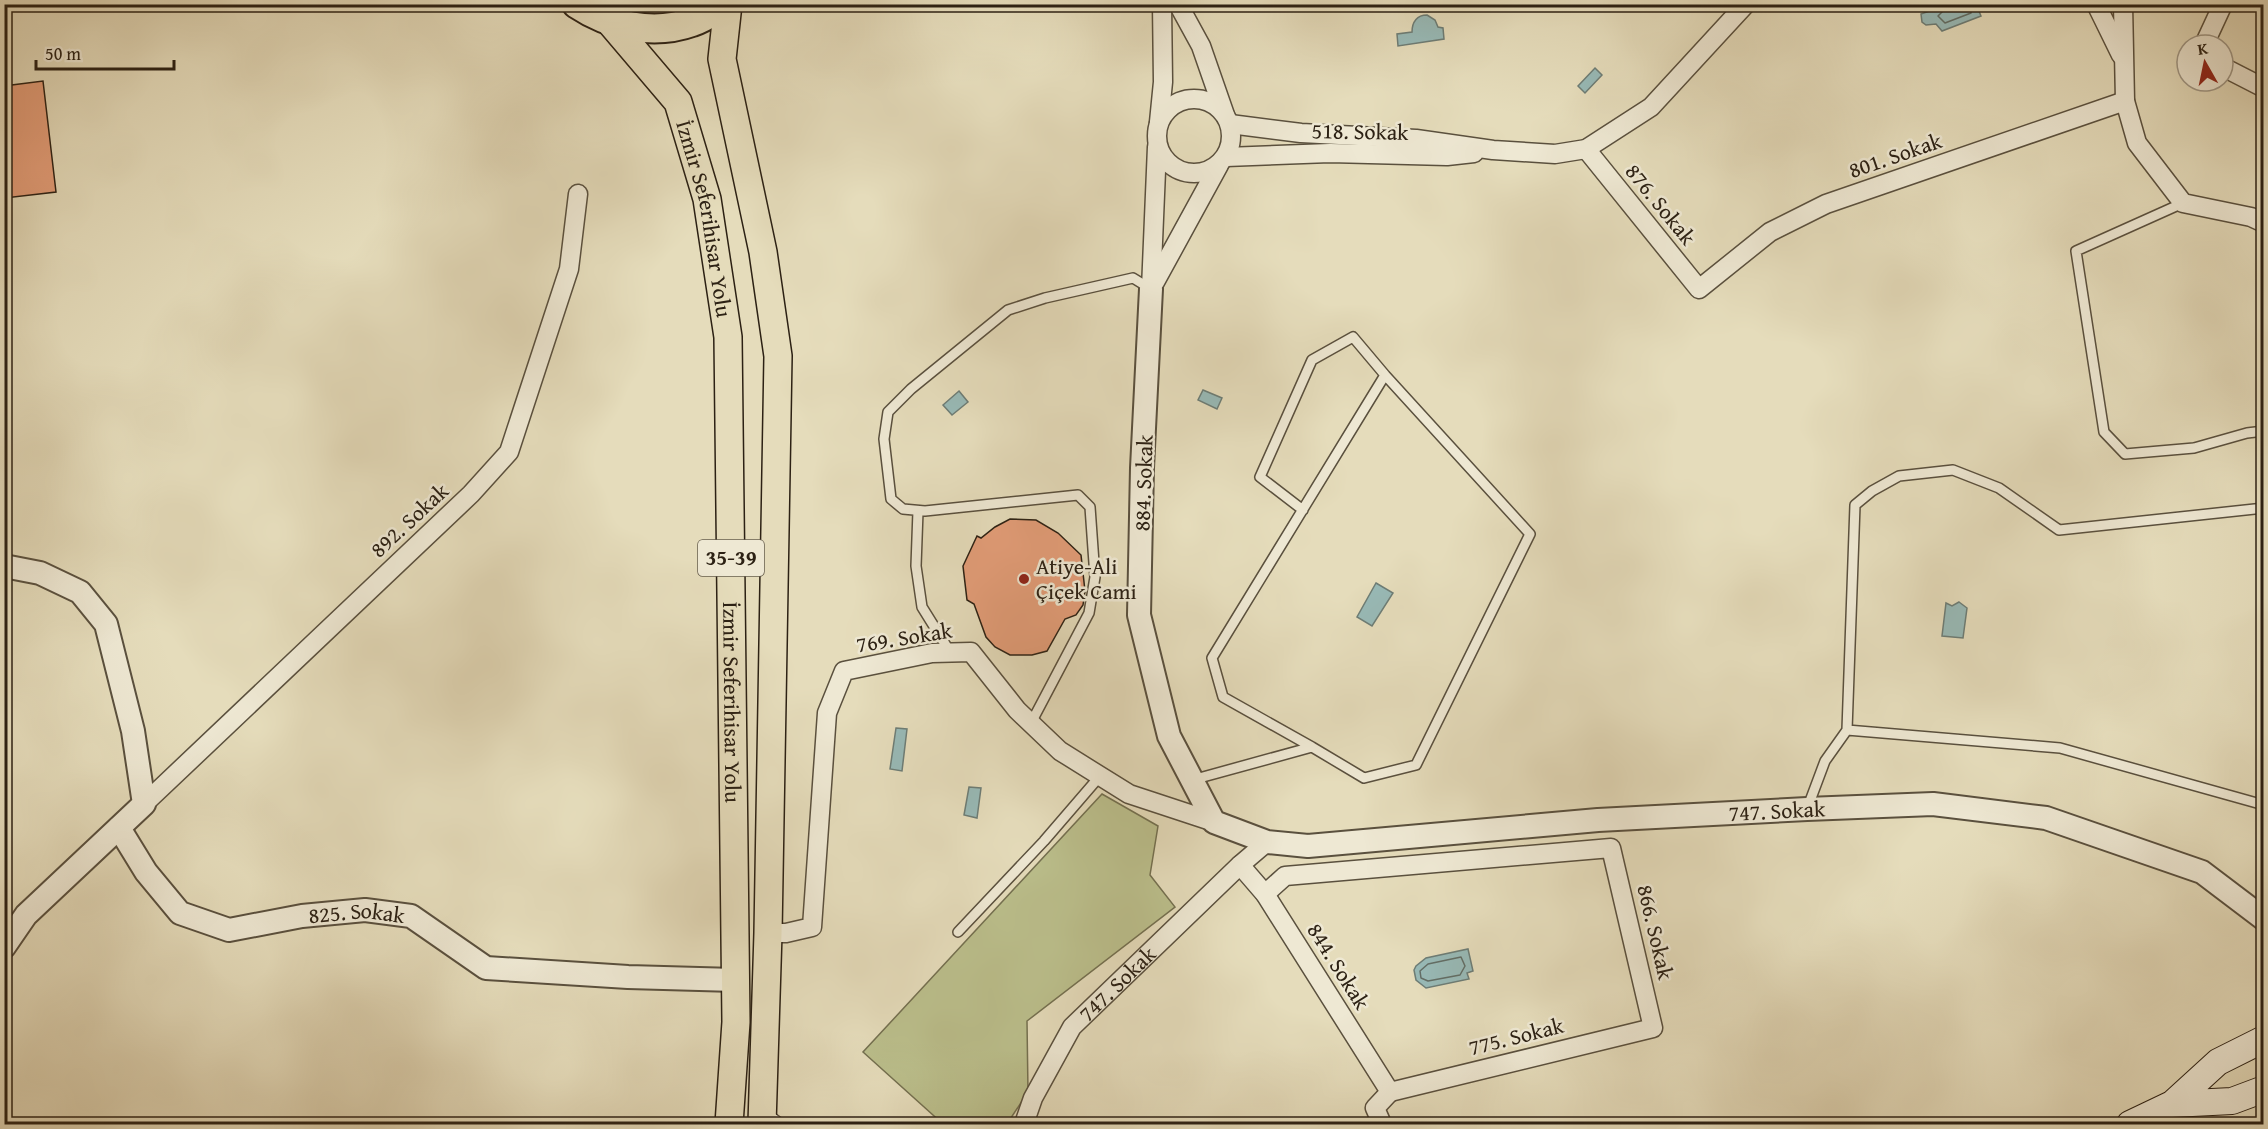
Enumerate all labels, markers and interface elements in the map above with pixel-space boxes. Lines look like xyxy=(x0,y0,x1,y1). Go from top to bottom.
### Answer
scale bar xyxy=(36,33,174,71)
north arrow xyxy=(2175,33,2235,93)
text: K xyxy=(2196,35,2210,61)
text: 50 m xyxy=(45,40,81,67)
street label: 518. Sokak xyxy=(1311,114,1409,148)
street label: İzmir Seferihisar Yolu xyxy=(668,116,741,319)
street label: 801. Sokak xyxy=(1844,124,1947,186)
street label: 876. Sokak xyxy=(1618,156,1704,252)
street label: 884. Sokak xyxy=(1125,433,1161,532)
street label: 892. Sokak xyxy=(363,475,456,565)
road number: 35-39 xyxy=(698,540,764,576)
place label: Atiye-Ali Çiçek Cami xyxy=(1036,550,1137,607)
marker: Atiye-Ali Çiçek Cami xyxy=(1017,572,1031,586)
street label: İzmir Seferihisar Yolu xyxy=(715,601,749,803)
street label: 769. Sokak xyxy=(854,614,955,660)
street label: 747. Sokak xyxy=(1728,792,1827,829)
street label: 866. Sokak xyxy=(1630,881,1683,984)
street label: 825. Sokak xyxy=(307,894,408,931)
street label: 844. Sokak xyxy=(1300,917,1379,1016)
street label: 747. Sokak xyxy=(1071,938,1163,1029)
street label: 775. Sokak xyxy=(1465,1009,1568,1063)

